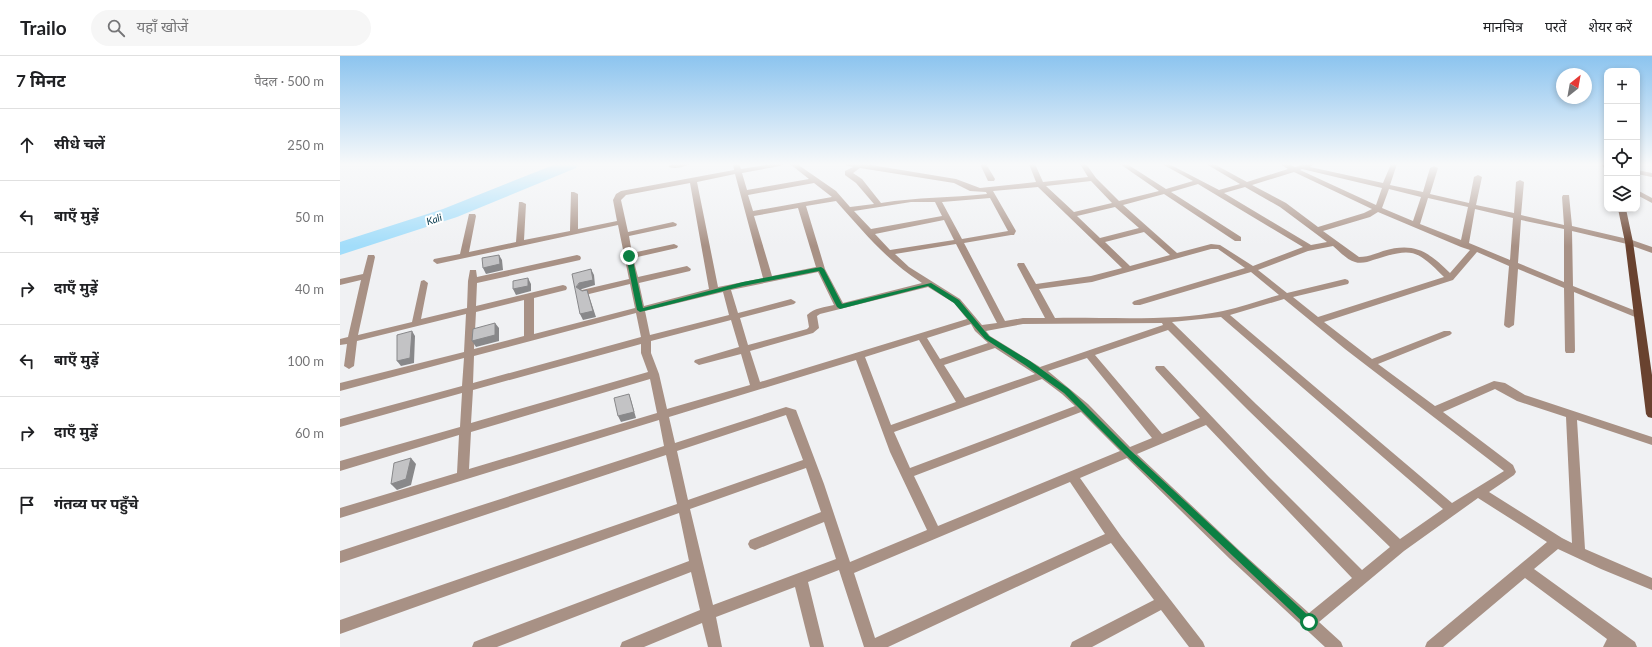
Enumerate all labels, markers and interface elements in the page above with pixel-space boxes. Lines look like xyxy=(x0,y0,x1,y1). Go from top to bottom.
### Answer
search box xyxy=(91,10,371,46)
text: Trailo xyxy=(20,16,67,39)
icon: search xyxy=(105,17,127,39)
text: यहाँ खोजें xyxy=(137,17,188,35)
text: मानचित्र xyxy=(1483,18,1523,35)
text: परतें xyxy=(1545,18,1567,35)
text: शेयर करें xyxy=(1589,18,1632,35)
north arrow xyxy=(1556,68,1592,104)
map controls xyxy=(1604,68,1640,212)
button: + xyxy=(1604,68,1640,104)
text: 7 मिनट xyxy=(16,70,66,91)
text: पैदल · 500 m xyxy=(254,73,324,89)
button: − xyxy=(1604,104,1640,140)
icon: ahead xyxy=(16,134,38,156)
text: सीधे चलें xyxy=(54,134,105,152)
text: 250 m xyxy=(287,137,324,153)
button: locate xyxy=(1604,140,1640,176)
button: layers xyxy=(1604,176,1640,212)
icon: left xyxy=(16,206,38,228)
text: बाएँ मुड़ें xyxy=(54,206,99,224)
text: 50 m xyxy=(295,209,324,225)
water label: Kali xyxy=(425,211,444,227)
route end xyxy=(620,247,638,265)
icon: right xyxy=(16,278,38,300)
text: दाएँ मुड़ें xyxy=(54,278,98,296)
text: 40 m xyxy=(295,281,324,297)
icon: left xyxy=(16,350,38,372)
text: बाएँ मुड़ें xyxy=(54,350,99,368)
text: 100 m xyxy=(287,353,324,369)
icon: right xyxy=(16,422,38,444)
text: दाएँ मुड़ें xyxy=(54,422,98,440)
text: 60 m xyxy=(295,425,324,441)
icon: arrive xyxy=(16,494,38,516)
text: गंतव्य पर पहुँचे xyxy=(54,494,138,512)
route start xyxy=(1300,613,1318,631)

